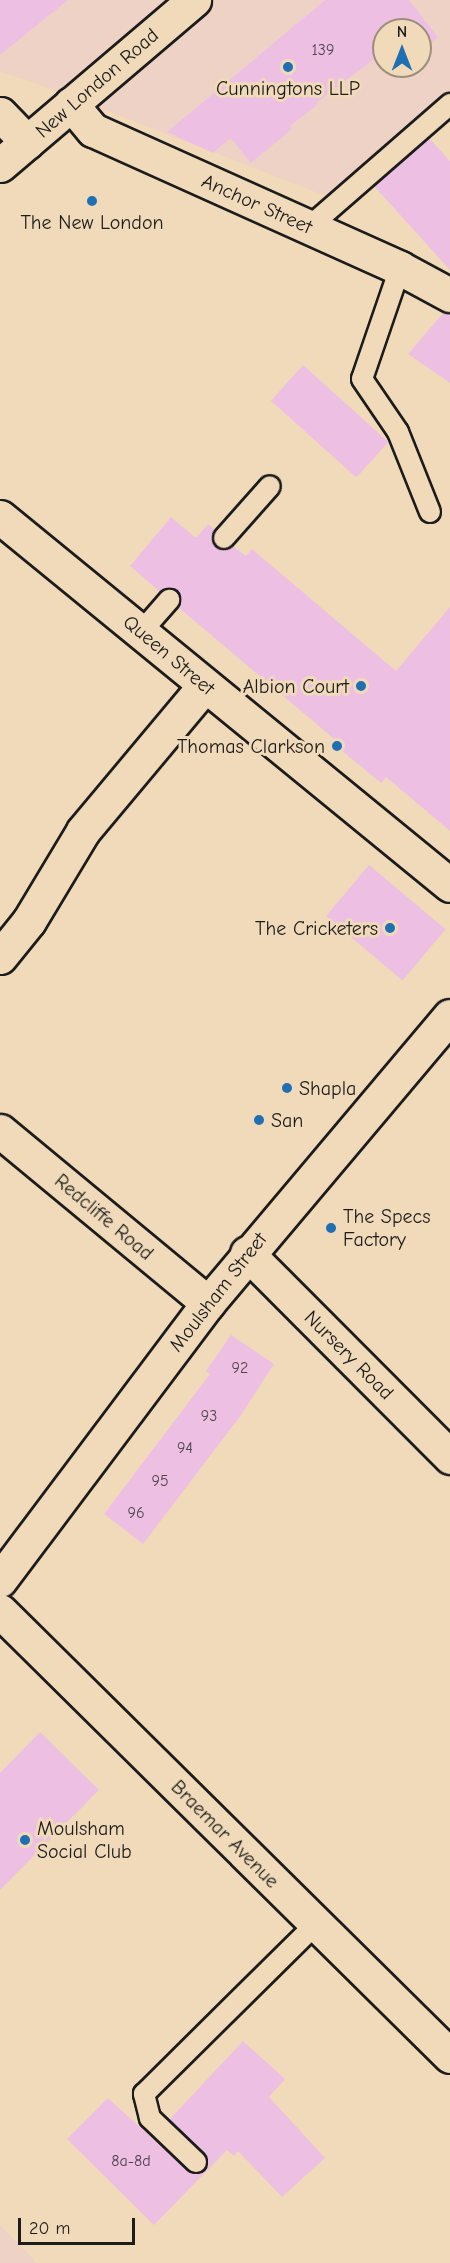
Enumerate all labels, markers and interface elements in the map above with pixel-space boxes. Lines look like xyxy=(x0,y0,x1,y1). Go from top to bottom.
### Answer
north arrow xyxy=(372,18,432,78)
street label: New London Road xyxy=(31,23,163,143)
text: N xyxy=(397,23,407,41)
house number: 139 xyxy=(312,40,334,60)
marker: Cunningtons LLP xyxy=(281,60,295,74)
place label: Cunningtons LLP xyxy=(216,76,360,100)
street label: Anchor Street xyxy=(198,169,316,239)
marker: The New London xyxy=(85,194,99,208)
place label: The New London xyxy=(20,210,164,234)
street label: Queen Street xyxy=(118,610,220,700)
place label: Albion Court xyxy=(243,674,349,698)
marker: Albion Court xyxy=(354,679,368,693)
place label: Thomas Clarkson xyxy=(177,734,325,758)
marker: Thomas Clarkson xyxy=(330,739,344,753)
place label: The Cricketers xyxy=(255,916,378,940)
marker: The Cricketers xyxy=(383,921,397,935)
place label: Shapla xyxy=(299,1076,356,1100)
marker: Shapla xyxy=(280,1081,294,1095)
place label: San xyxy=(271,1108,303,1132)
marker: San xyxy=(252,1113,266,1127)
street label: Redcliffe Road xyxy=(50,1169,158,1265)
place label: The Specs Factory xyxy=(343,1204,430,1251)
marker: The Specs Factory xyxy=(324,1221,338,1235)
street label: Moulsham Street xyxy=(164,1228,272,1356)
street label: Nursery Road xyxy=(299,1305,399,1405)
house number: 92 xyxy=(232,1358,248,1378)
house number: 93 xyxy=(201,1406,217,1426)
house number: 94 xyxy=(177,1438,193,1458)
house number: 95 xyxy=(151,1471,169,1491)
house number: 96 xyxy=(127,1503,145,1523)
street label: Braemar Avenue xyxy=(166,1775,284,1893)
place label: Moulsham Social Club xyxy=(37,1816,132,1863)
marker: Moulsham Social Club xyxy=(18,1833,32,1847)
house number: 8a-8d xyxy=(111,2151,151,2171)
scale bar xyxy=(21,2206,138,2244)
text: 20 m xyxy=(29,2218,70,2239)

